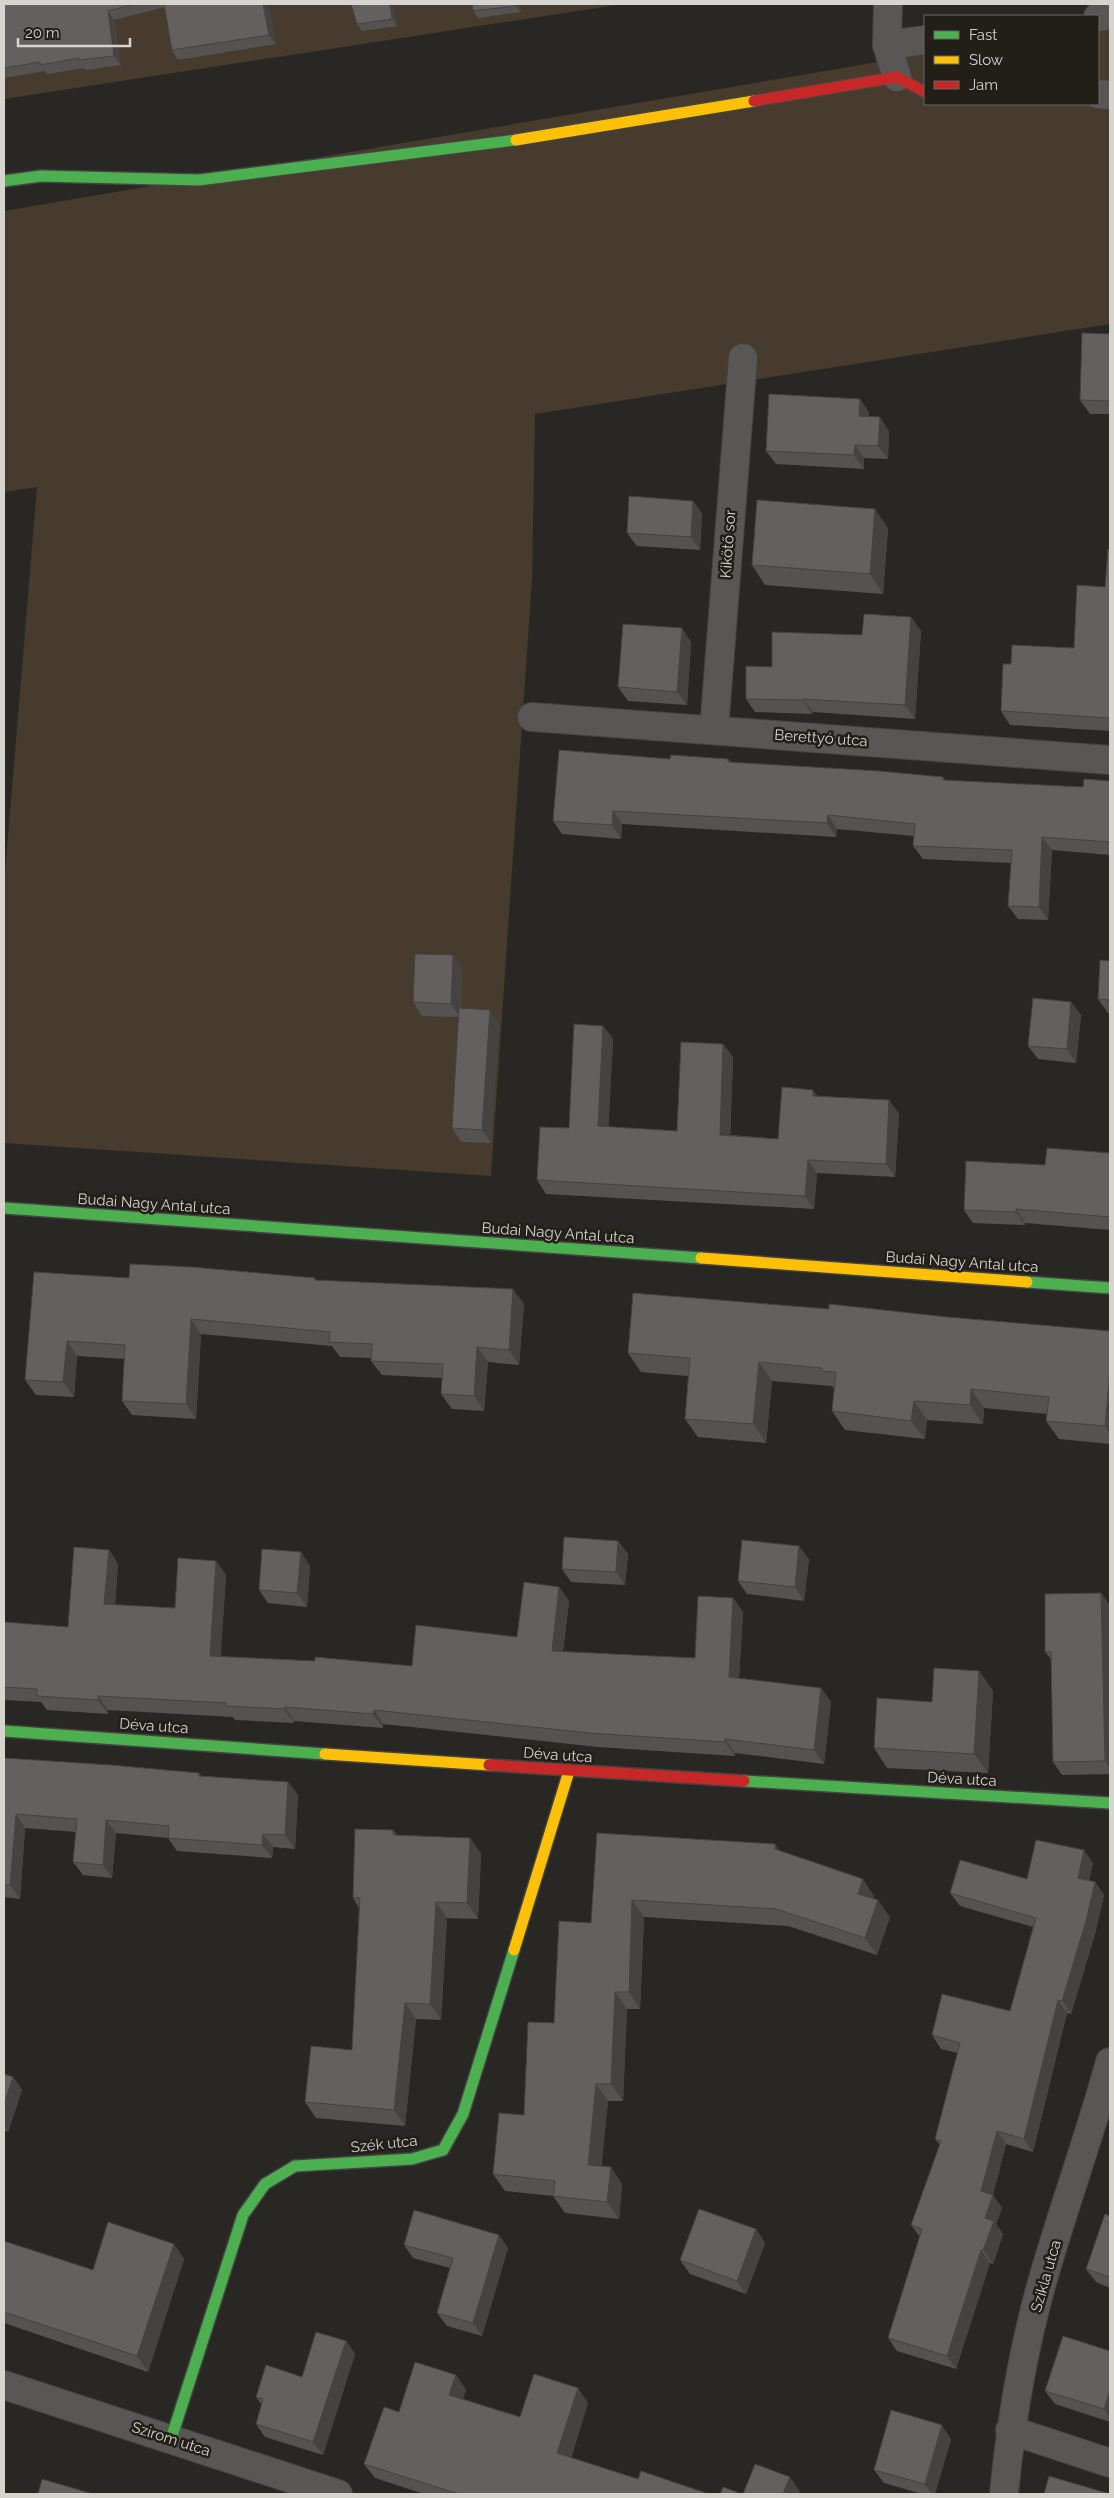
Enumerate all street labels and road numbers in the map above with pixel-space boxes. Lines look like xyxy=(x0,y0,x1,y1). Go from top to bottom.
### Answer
street label: Kikötő sor xyxy=(717,509,739,579)
street label: Berettyó utca xyxy=(774,726,868,750)
street label: Budai Nagy Antal utca xyxy=(77,1190,231,1218)
street label: Budai Nagy Antal utca xyxy=(481,1219,635,1247)
street label: Budai Nagy Antal utca xyxy=(885,1248,1039,1276)
street label: Déva utca xyxy=(119,1715,189,1737)
street label: Déva utca xyxy=(523,1744,593,1766)
street label: Déva utca xyxy=(927,1768,997,1790)
street label: Szék utca xyxy=(350,2132,418,2156)
street label: Szikla utca xyxy=(1027,2238,1065,2314)
street label: Szirom utca xyxy=(129,2418,213,2460)

